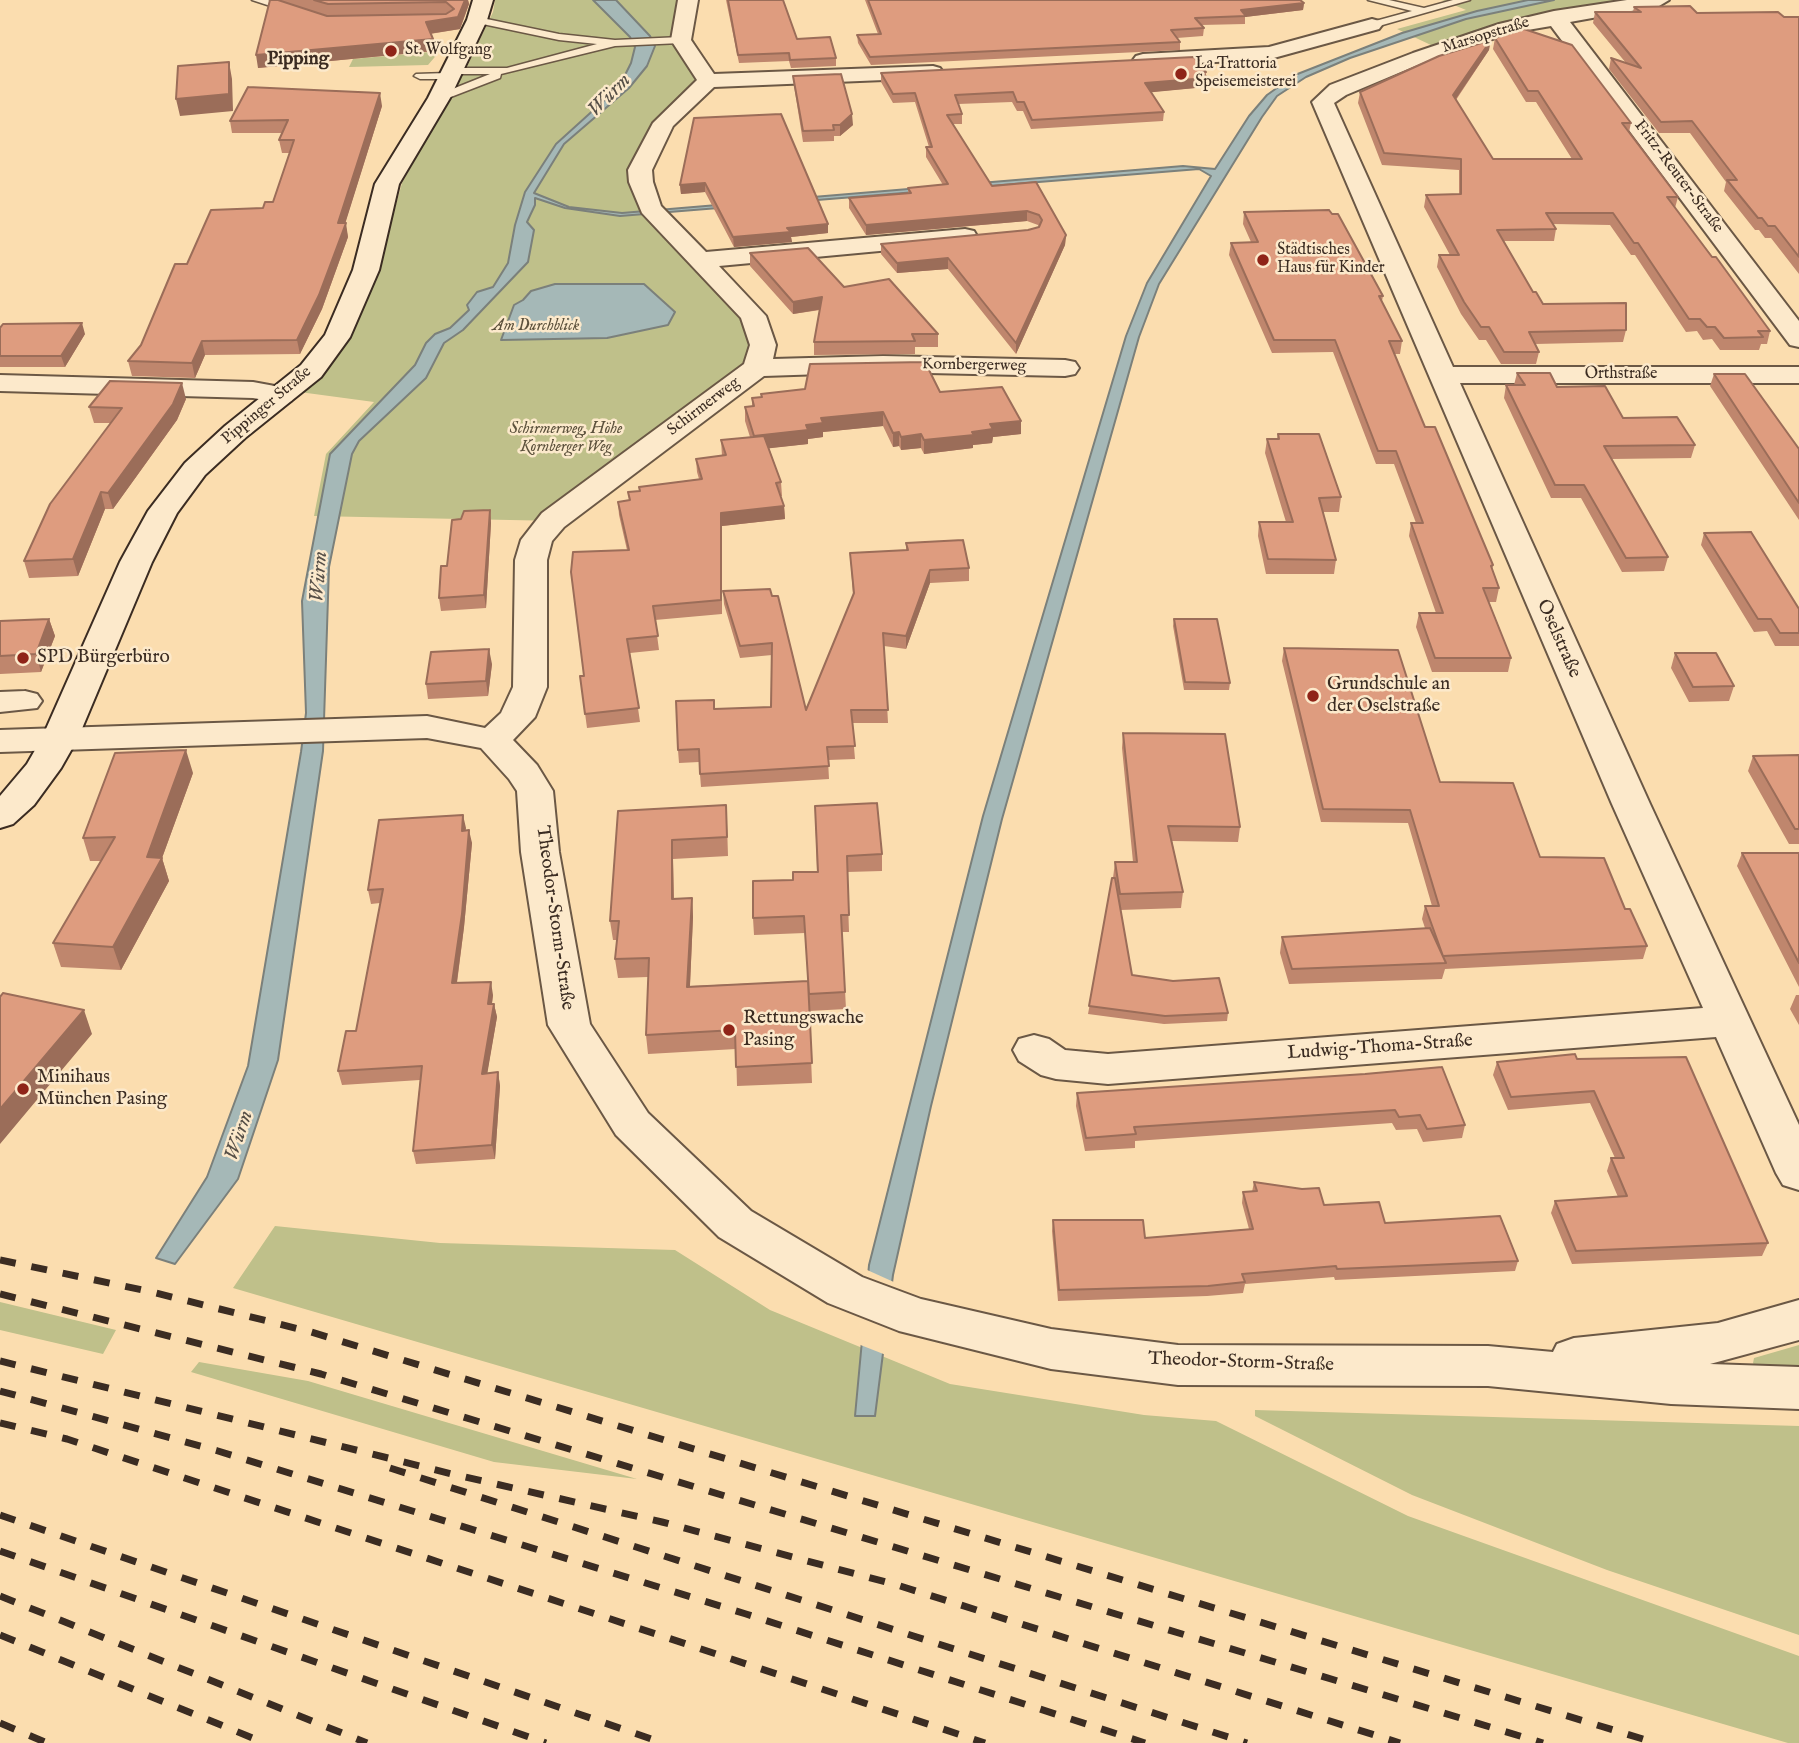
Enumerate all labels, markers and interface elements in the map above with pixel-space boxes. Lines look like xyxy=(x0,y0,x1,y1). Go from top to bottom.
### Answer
street label: Marsopstraße xyxy=(1440,14,1532,58)
place label: St. Wolfgang xyxy=(405,41,492,61)
marker: St. Wolfgang xyxy=(383,43,399,59)
district label: Pipping xyxy=(267,49,329,71)
place label: La Trattoria Speisemeisterei xyxy=(1195,55,1296,93)
marker: La Trattoria Speisemeisterei xyxy=(1173,66,1189,82)
water label: Würm xyxy=(583,69,637,123)
street label: Fritz-Reuter-Straße xyxy=(1629,117,1727,237)
place label: Städtisches Haus für Kinder xyxy=(1277,241,1385,279)
marker: Städtisches Haus für Kinder xyxy=(1255,252,1271,268)
park label: Am Durchblick xyxy=(493,317,579,337)
street label: Kornbergerweg xyxy=(922,355,1026,377)
street label: Pippinger Straße xyxy=(218,363,316,449)
street label: Orthstraße xyxy=(1585,365,1657,385)
street label: Schirmerweg xyxy=(664,374,744,440)
park label: Schirmerweg, Höhe Kornberger Weg xyxy=(510,420,622,458)
water label: Würm xyxy=(306,551,334,603)
street label: Oselstraße xyxy=(1531,596,1585,682)
place label: SPD Bürgerbüro xyxy=(37,647,170,669)
marker: SPD Bürgerbüro xyxy=(15,650,31,666)
place label: Grundschule an der Oselstraße xyxy=(1327,674,1450,718)
marker: Grundschule an der Oselstraße xyxy=(1305,688,1321,704)
street label: Theodor-Storm-Straße xyxy=(530,824,578,1012)
place label: Rettungswache Pasing xyxy=(743,1008,864,1052)
marker: Rettungswache Pasing xyxy=(721,1022,737,1038)
street label: Ludwig-Thoma-Straße xyxy=(1286,1030,1474,1066)
place label: Minihaus München Pasing xyxy=(37,1067,167,1111)
marker: Minihaus München Pasing xyxy=(15,1081,31,1097)
water label: Würm xyxy=(220,1108,260,1164)
street label: Theodor-Storm-Straße xyxy=(1148,1348,1334,1378)

